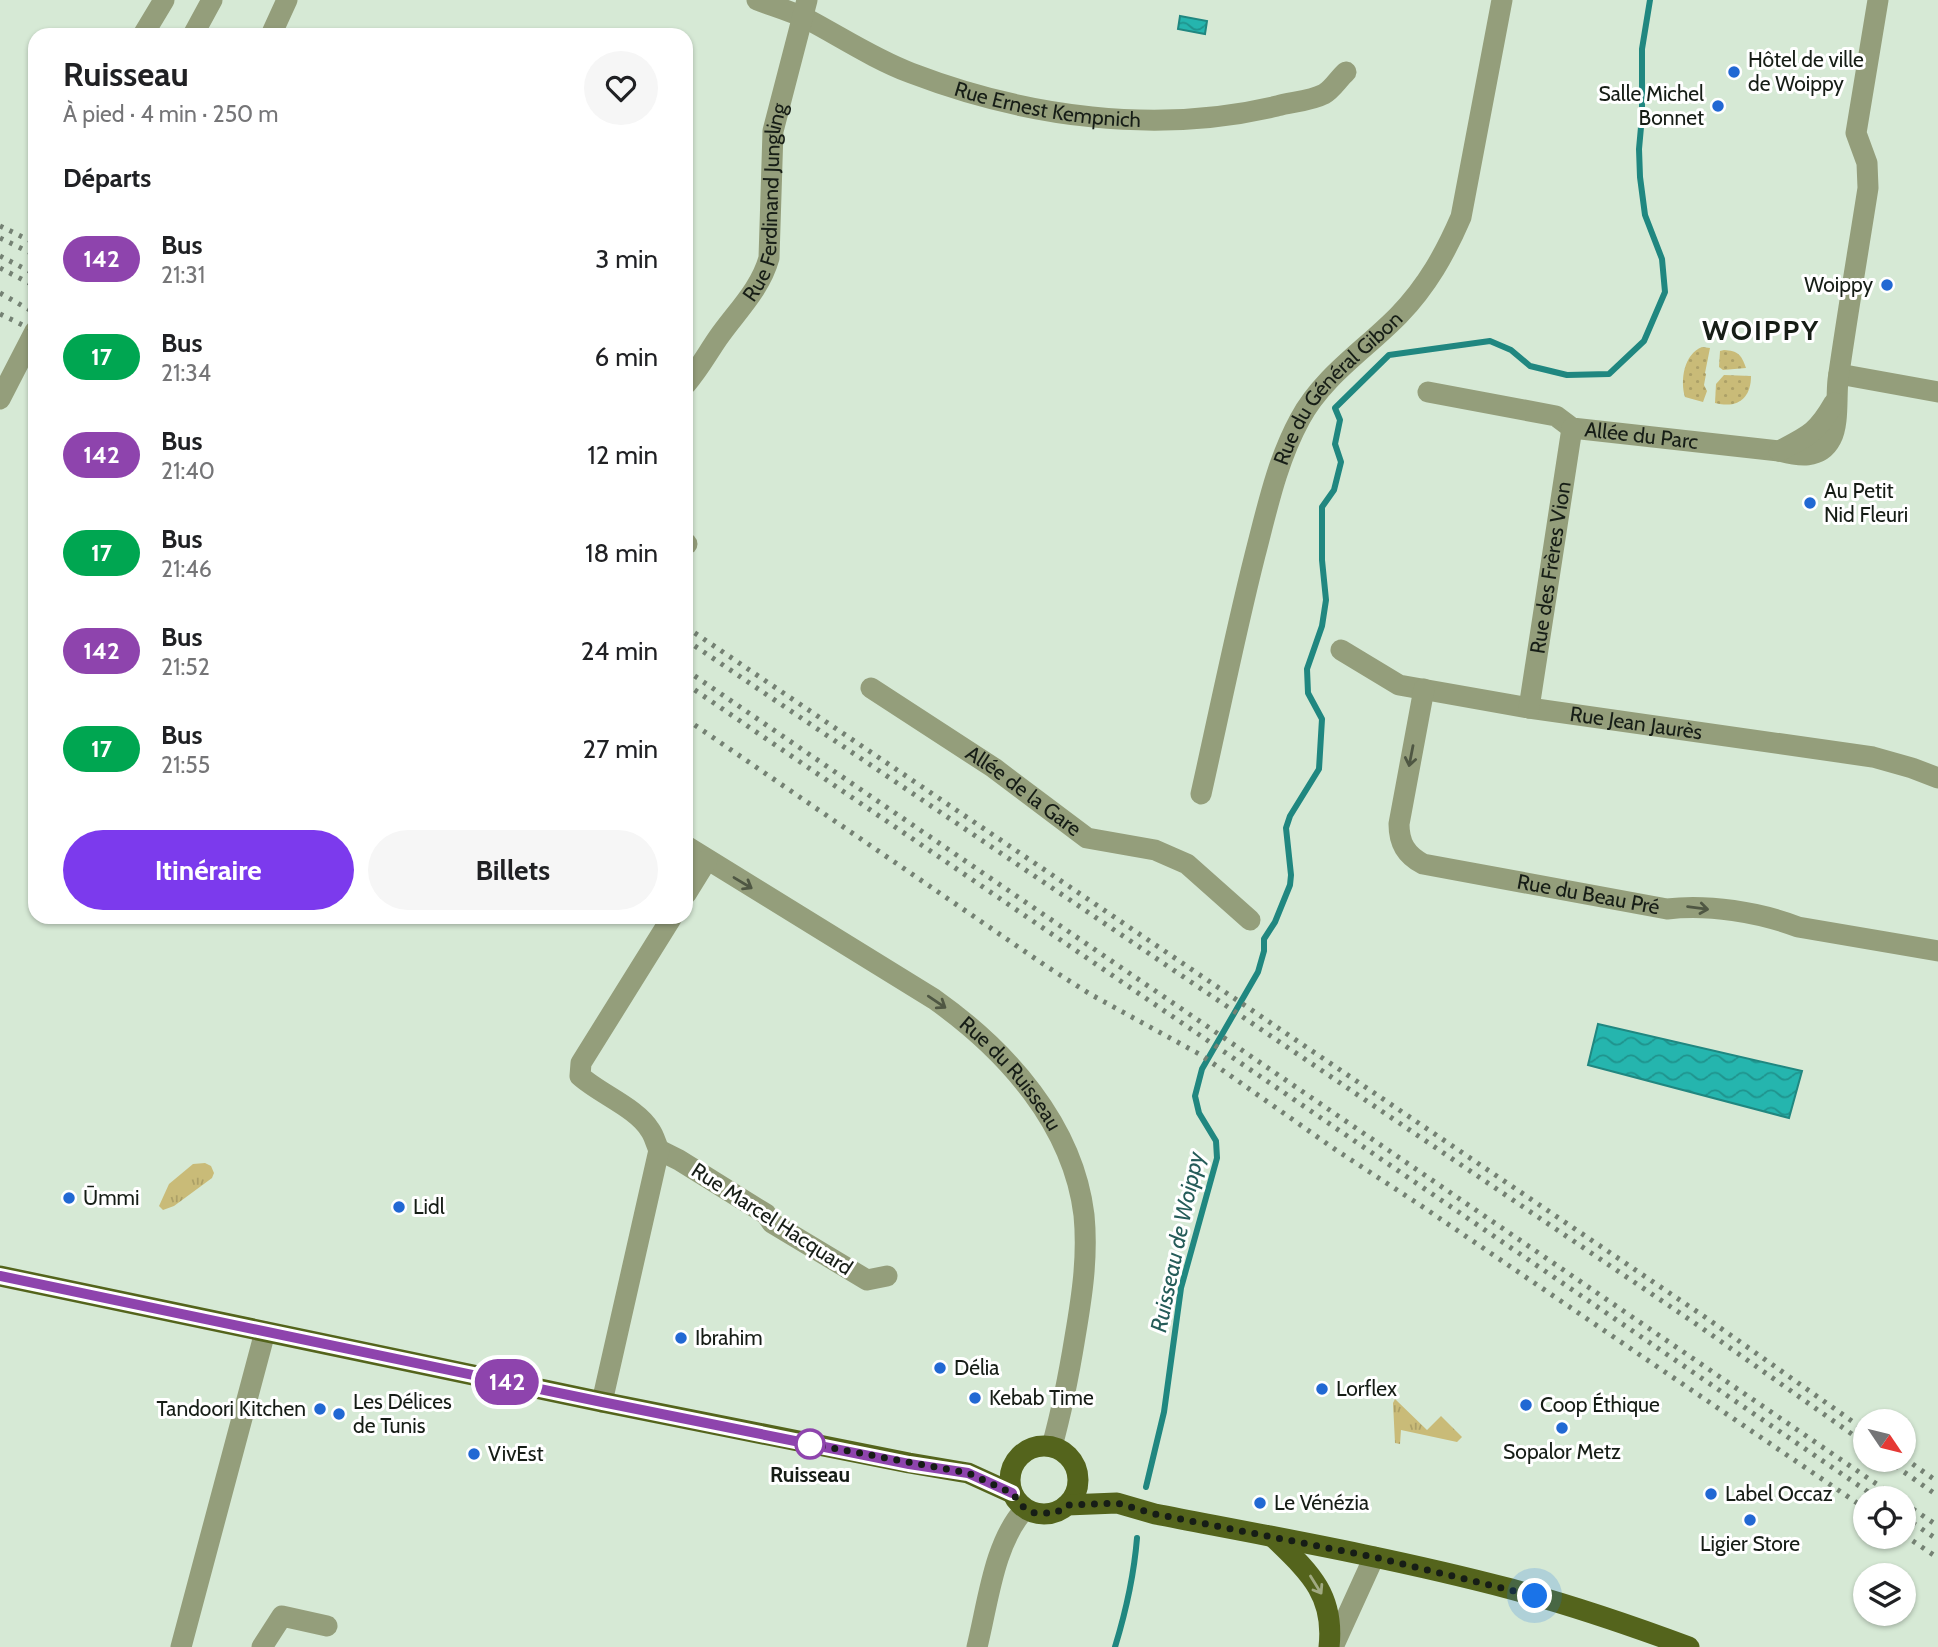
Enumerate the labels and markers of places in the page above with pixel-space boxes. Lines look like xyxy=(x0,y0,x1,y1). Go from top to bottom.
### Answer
place label: Hôtel de ville de Woippy xyxy=(1748,47,1864,96)
marker: Hôtel de ville de Woippy xyxy=(1726,64,1742,80)
place label: Salle Michel Bonnet xyxy=(1598,81,1704,130)
marker: Salle Michel Bonnet xyxy=(1710,98,1726,114)
place label: Woippy xyxy=(1804,272,1873,297)
marker: Woippy xyxy=(1879,277,1895,293)
place label: Au Petit Nid Fleuri xyxy=(1824,478,1908,527)
marker: Au Petit Nid Fleuri xyxy=(1802,495,1818,511)
place label: Ūmmi xyxy=(83,1185,140,1210)
marker: Ūmmi xyxy=(61,1190,77,1206)
place label: Lidl xyxy=(413,1194,445,1219)
marker: Lidl xyxy=(391,1199,407,1215)
place label: Ibrahim xyxy=(695,1325,763,1350)
marker: Ibrahim xyxy=(673,1330,689,1346)
place label: Délia xyxy=(954,1355,999,1380)
marker: Délia xyxy=(932,1360,948,1376)
place label: Lorflex xyxy=(1336,1376,1397,1401)
marker: Lorflex xyxy=(1314,1381,1330,1397)
place label: Kebab Time xyxy=(989,1385,1094,1410)
place label: Les Délices de Tunis xyxy=(353,1389,452,1438)
marker: Kebab Time xyxy=(967,1390,983,1406)
place label: Coop Éthique xyxy=(1540,1392,1660,1417)
place label: Tandoori Kitchen xyxy=(156,1396,306,1421)
marker: Coop Éthique xyxy=(1518,1397,1534,1413)
marker: Tandoori Kitchen xyxy=(312,1401,328,1417)
marker: Les Délices de Tunis xyxy=(331,1406,347,1422)
marker: Sopalor Metz xyxy=(1554,1420,1570,1436)
marker: Ruisseau xyxy=(795,1429,825,1459)
place label: Sopalor Metz xyxy=(1503,1439,1621,1464)
place label: VivEst xyxy=(488,1441,544,1466)
marker: VivEst xyxy=(466,1446,482,1462)
place label: Ruisseau xyxy=(770,1462,850,1487)
place label: Label Occaz xyxy=(1725,1481,1833,1506)
marker: Label Occaz xyxy=(1703,1486,1719,1502)
place label: Le Vénézia xyxy=(1274,1490,1369,1515)
marker: Le Vénézia xyxy=(1252,1495,1268,1511)
marker: Ligier Store xyxy=(1742,1512,1758,1528)
place label: Ligier Store xyxy=(1700,1531,1800,1556)

